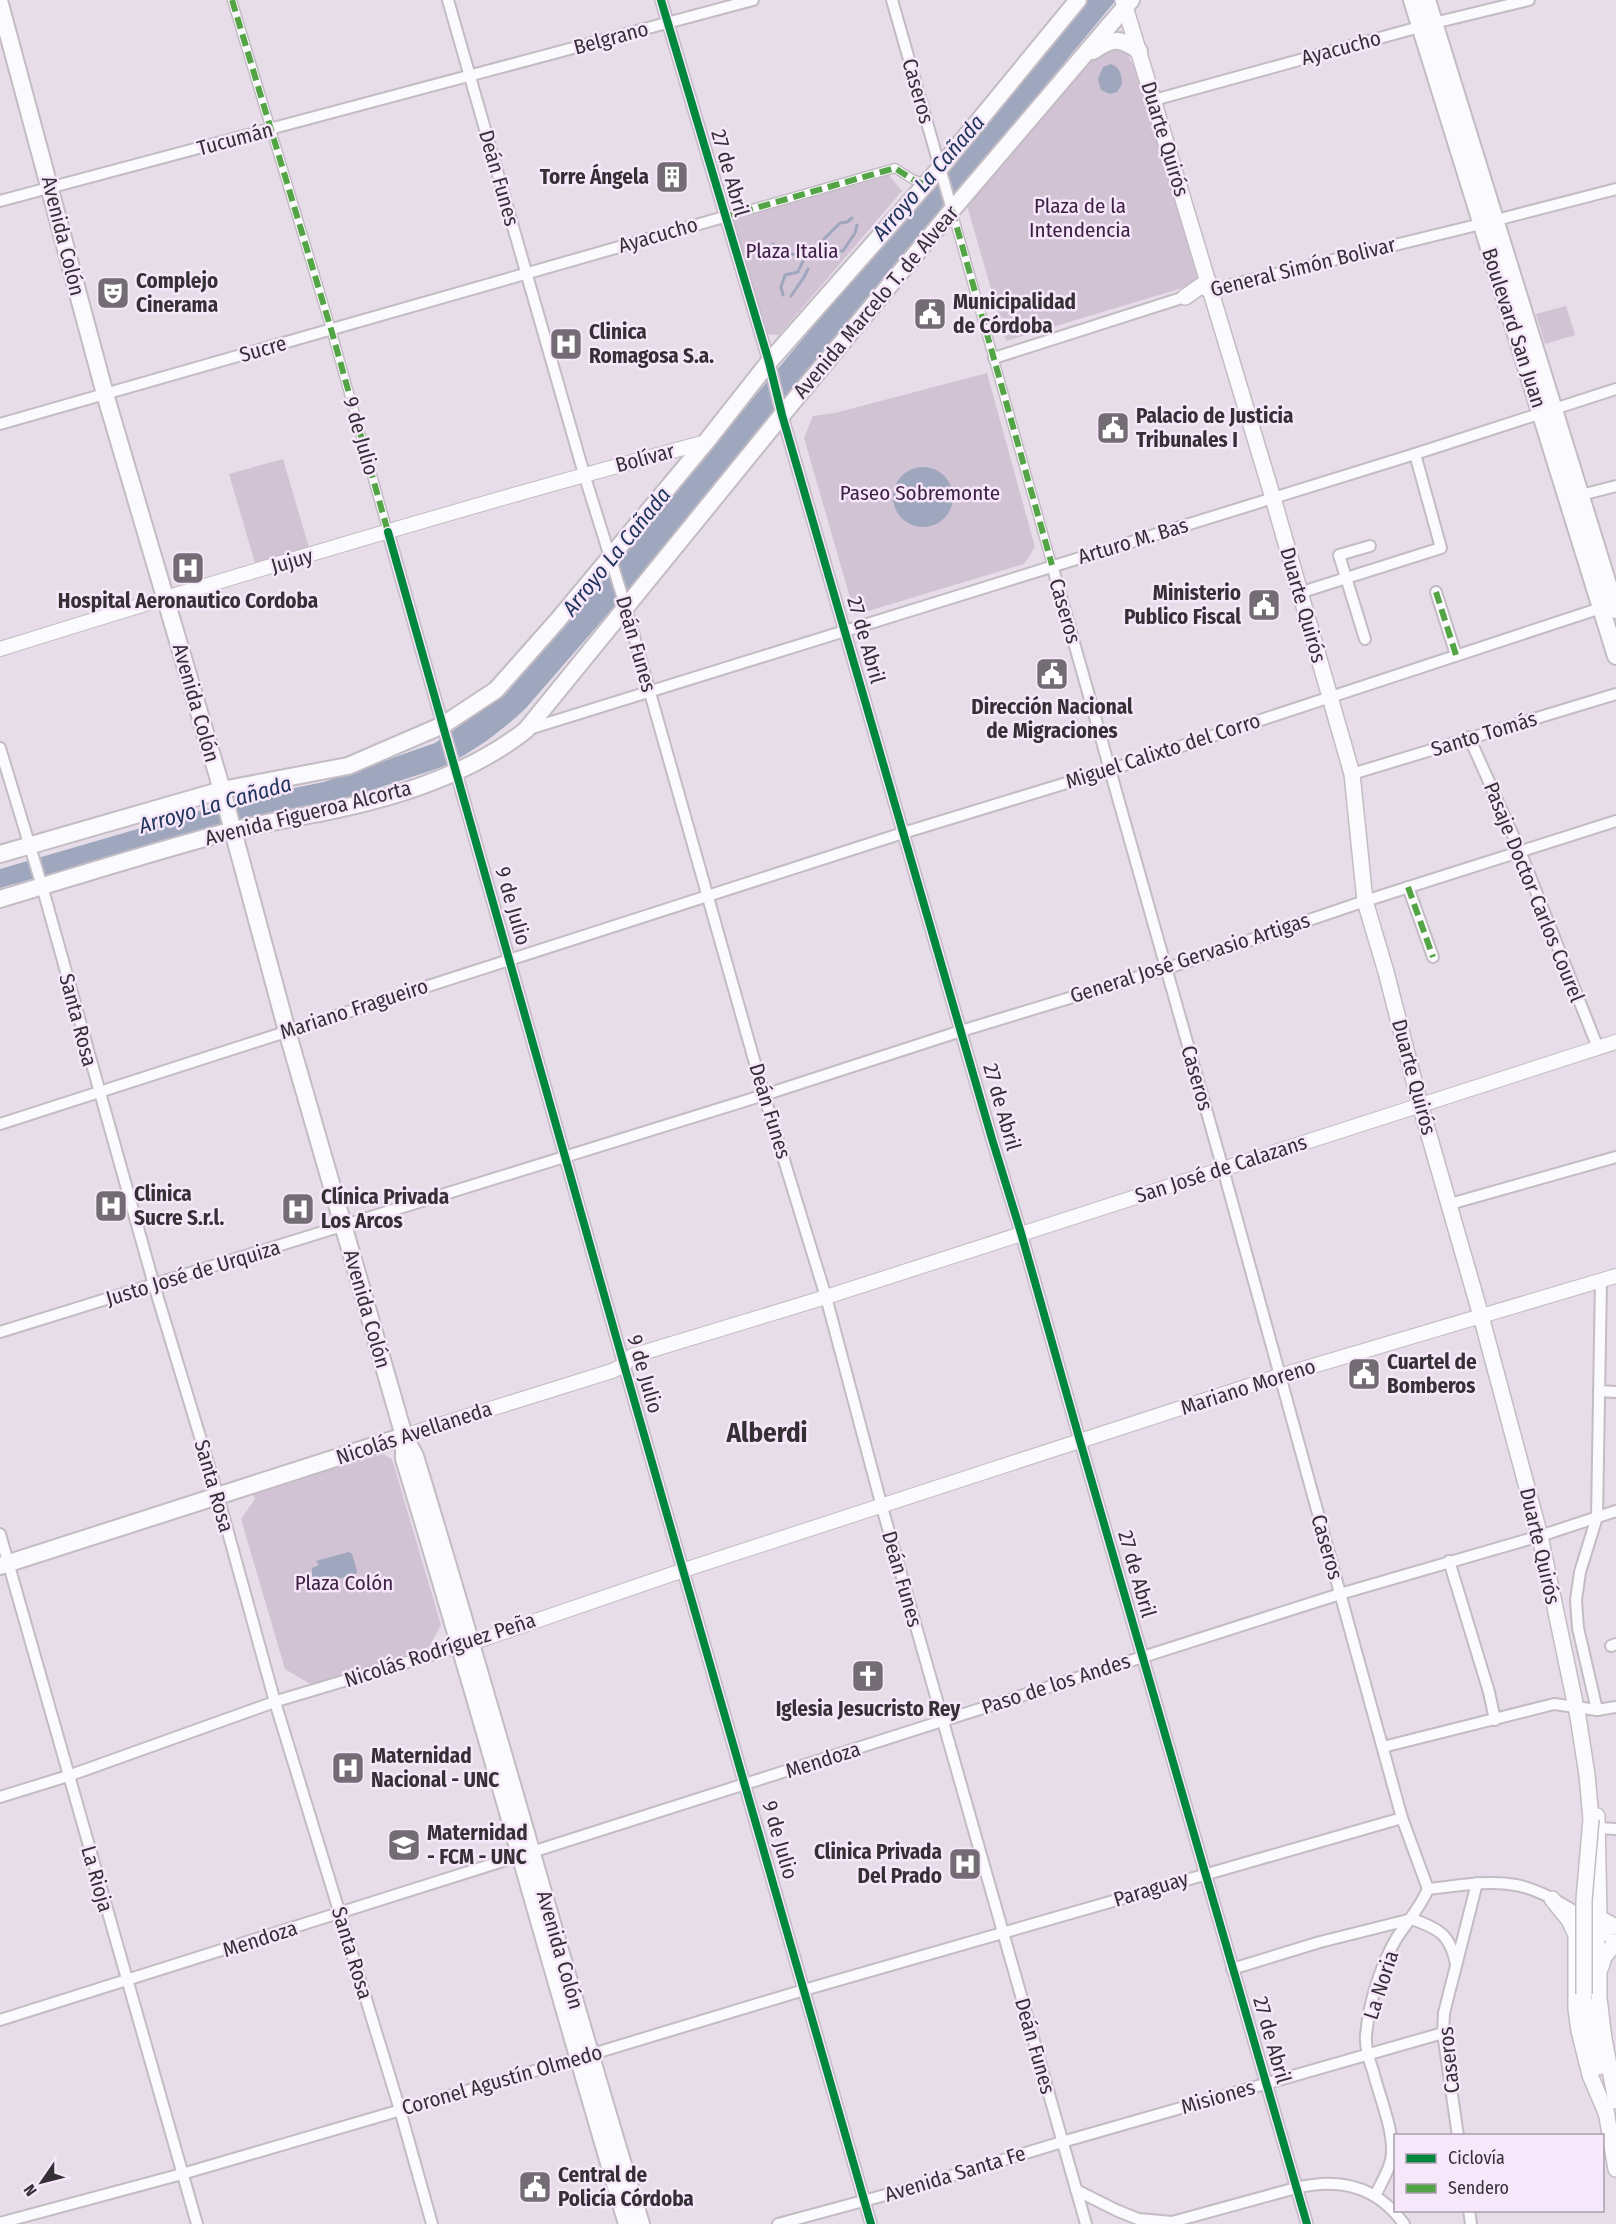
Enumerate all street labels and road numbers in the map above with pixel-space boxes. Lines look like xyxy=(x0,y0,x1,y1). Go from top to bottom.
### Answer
street label: Belgrano xyxy=(571,16,651,60)
street label: Ayacucho xyxy=(1298,25,1384,71)
street label: Caseros xyxy=(896,55,940,127)
street label: Duarte Quirós xyxy=(1135,78,1195,200)
street label: Tucumán xyxy=(194,116,276,162)
street label: 27 de Abril xyxy=(705,126,755,220)
street label: Deán Funes xyxy=(473,127,525,229)
street label: Avenida Colón xyxy=(36,173,90,299)
street label: Avenida Marcelo T. de Alvear xyxy=(788,200,965,404)
street label: Ayacucho xyxy=(615,211,701,259)
street label: General Simón Bolivar xyxy=(1208,231,1399,303)
street label: Boulevard San Juan xyxy=(1476,245,1552,411)
street label: Sucre xyxy=(237,330,289,368)
street label: 9 de Julio xyxy=(337,394,385,478)
street label: Bolívar xyxy=(613,438,678,478)
street label: Arturo M. Bas xyxy=(1075,512,1191,570)
street label: Jujuy xyxy=(268,542,317,579)
street label: Duarte Quirós xyxy=(1274,544,1332,666)
street label: Caseros xyxy=(1043,575,1087,647)
street label: Deán Funes xyxy=(610,593,662,695)
street label: 27 de Abril xyxy=(841,593,891,687)
street label: Avenida Colón xyxy=(167,641,225,765)
street label: Santo Tomás xyxy=(1428,706,1540,762)
street label: Miguel Calixto del Corro xyxy=(1062,707,1264,795)
street label: Avenida Figueroa Alcorta xyxy=(202,775,414,851)
street label: Pasaje Doctor Carlos Courel xyxy=(1478,778,1590,1006)
street label: 9 de Julio xyxy=(489,864,537,948)
street label: General José Gervasio Artigas xyxy=(1067,907,1313,1009)
street label: Santa Rosa xyxy=(53,971,103,1069)
street label: Mariano Fragueiro xyxy=(277,973,431,1045)
street label: Duarte Quirós xyxy=(1386,1016,1442,1138)
street label: Caseros xyxy=(1175,1042,1219,1114)
street label: Deán Funes xyxy=(743,1060,797,1162)
street label: 27 de Abril xyxy=(977,1060,1027,1154)
street label: San José de Calazans xyxy=(1132,1129,1310,1209)
street label: Justo José de Urquiza xyxy=(103,1234,283,1312)
street label: Avenida Colón xyxy=(338,1247,396,1371)
street label: 9 de Julio xyxy=(621,1332,669,1416)
street label: Mariano Moreno xyxy=(1177,1353,1319,1421)
street label: Nicolás Avellaneda xyxy=(333,1396,495,1470)
street label: Santa Rosa xyxy=(188,1437,240,1535)
street label: Duarte Quirós xyxy=(1514,1485,1566,1607)
street label: Caseros xyxy=(1305,1511,1349,1583)
street label: 27 de Abril xyxy=(1112,1527,1162,1621)
street label: Deán Funes xyxy=(876,1528,928,1630)
street label: Nicolás Rodríguez Peña xyxy=(341,1607,539,1693)
street label: Paso de los Andes xyxy=(978,1648,1134,1720)
street label: Mendoza xyxy=(782,1736,864,1784)
street label: 9 de Julio xyxy=(756,1798,804,1882)
street label: La Rioja xyxy=(75,1843,119,1915)
street label: Paraguay xyxy=(1110,1865,1192,1913)
street label: Avenida Colón xyxy=(531,1888,589,2012)
street label: Santa Rosa xyxy=(326,1904,378,2002)
street label: Mendoza xyxy=(219,1915,301,1963)
street label: La Noria xyxy=(1358,1947,1404,2023)
street label: 27 de Abril xyxy=(1247,1993,1297,2087)
street label: Deán Funes xyxy=(1009,1995,1061,2097)
street label: Caseros xyxy=(1433,2025,1465,2095)
street label: Coronel Agustín Olmedo xyxy=(399,2039,605,2121)
street label: Misiones xyxy=(1178,2074,1258,2120)
street label: Avenida Santa Fe xyxy=(881,2140,1029,2208)

